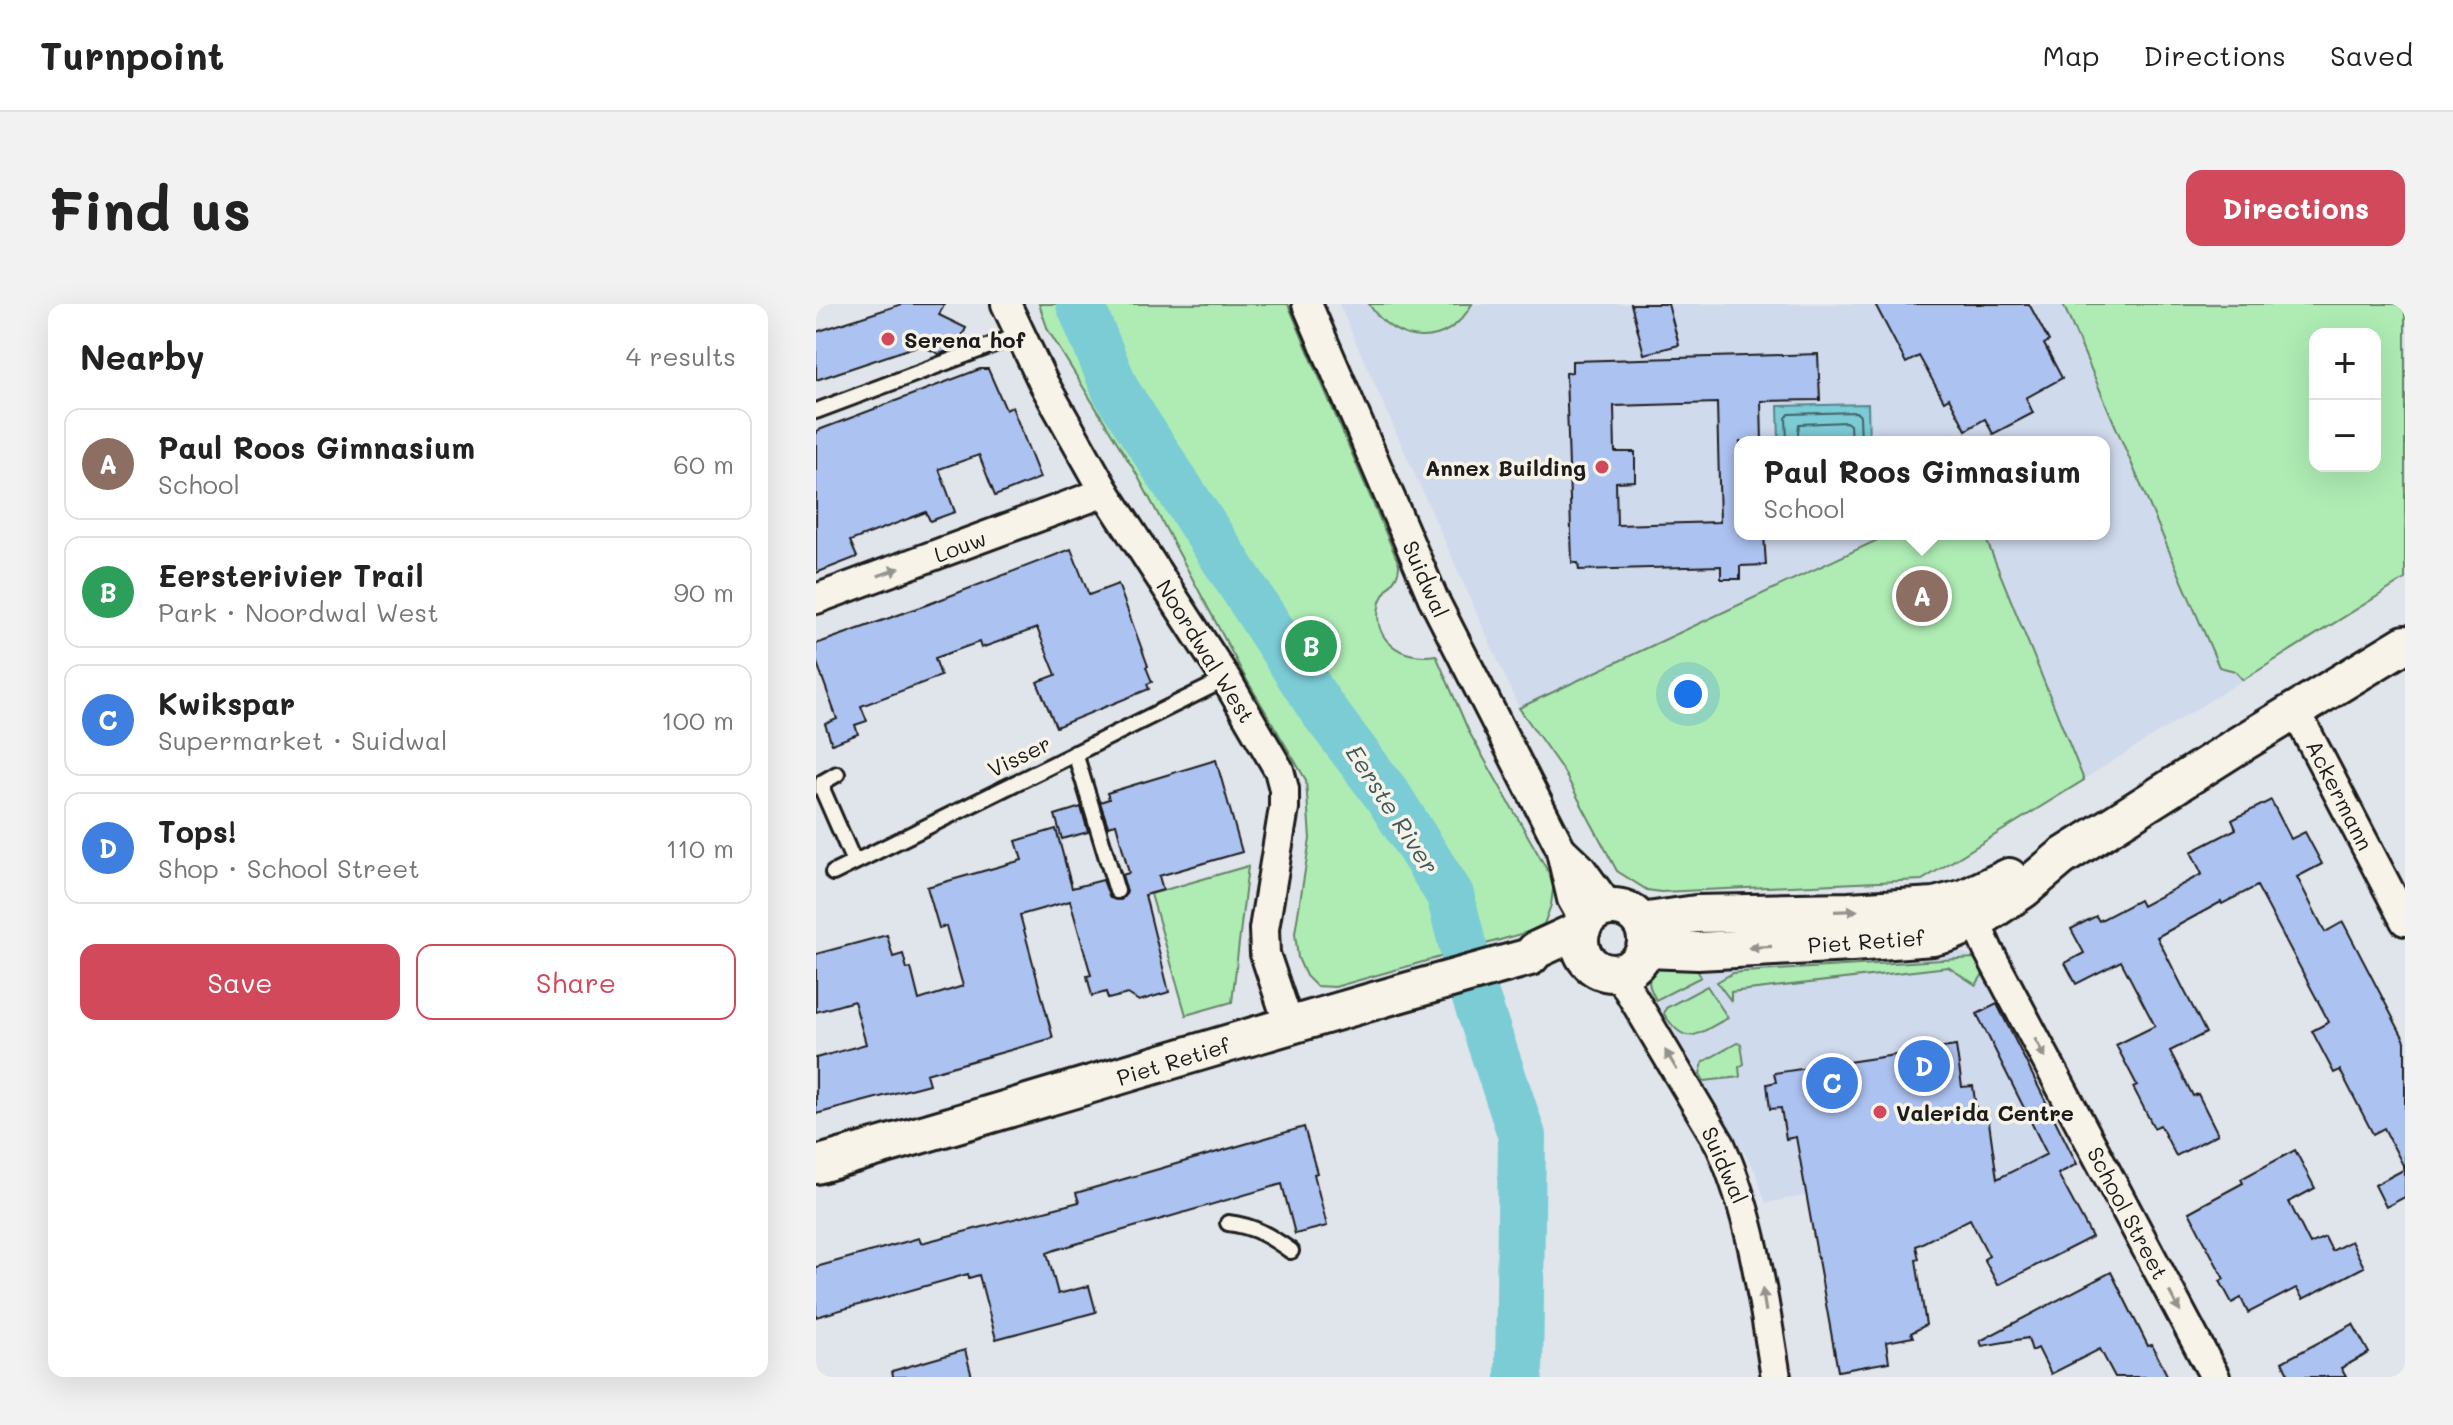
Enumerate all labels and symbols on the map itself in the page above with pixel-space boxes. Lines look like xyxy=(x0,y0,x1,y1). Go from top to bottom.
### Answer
place label: Serena hof xyxy=(904,325,1026,354)
marker: Serena hof xyxy=(879,330,897,348)
place label: Annex Building xyxy=(1425,453,1586,482)
marker: Annex Building xyxy=(1593,458,1611,476)
street label: Louw xyxy=(930,523,990,569)
street label: Suidwal xyxy=(1396,536,1456,622)
one-way arrow xyxy=(877,565,901,578)
pin: A xyxy=(1896,566,1948,626)
street label: Noordwal West xyxy=(1150,574,1262,728)
pin: B xyxy=(1285,616,1337,676)
your location xyxy=(1668,674,1708,714)
street label: Visser xyxy=(983,728,1055,784)
street label: Ackermann xyxy=(2300,735,2380,855)
water label: Eerste River xyxy=(1340,739,1446,879)
one-way arrow xyxy=(1834,904,1859,917)
street label: Piet Retief xyxy=(1807,922,1926,960)
one-way arrow xyxy=(1747,941,1772,954)
street label: Piet Retief xyxy=(1113,1030,1234,1092)
pin: D xyxy=(1898,1036,1950,1096)
one-way arrow xyxy=(2033,1036,2046,1059)
one-way arrow xyxy=(1664,1049,1678,1071)
pin: C xyxy=(1806,1053,1858,1113)
place label: Valerida Centre xyxy=(1896,1098,2074,1127)
marker: Valerida Centre xyxy=(1871,1103,1889,1121)
street label: Suidwal xyxy=(1695,1122,1755,1208)
street label: School Street xyxy=(2081,1142,2175,1284)
one-way arrow xyxy=(1757,1287,1770,1312)
one-way arrow xyxy=(2167,1291,2181,1313)

